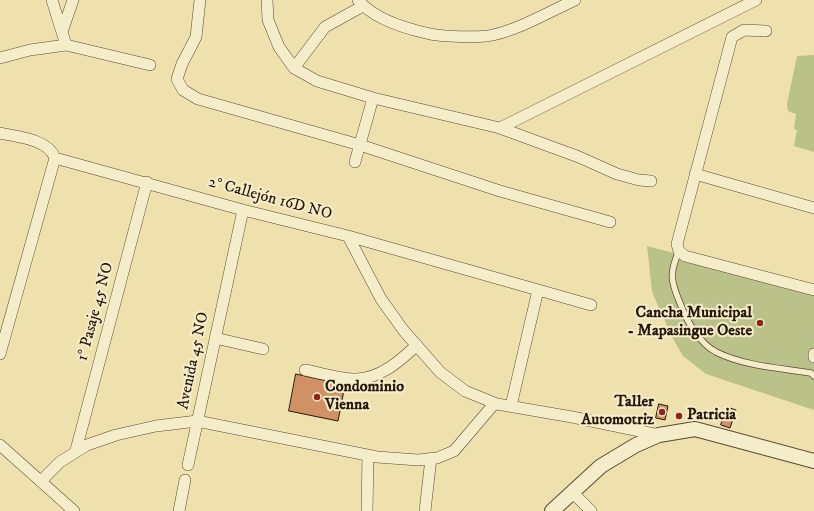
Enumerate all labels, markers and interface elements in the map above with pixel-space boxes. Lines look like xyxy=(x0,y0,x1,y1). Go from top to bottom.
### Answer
street label: 2° Callejón 16D NO xyxy=(206,173,334,225)
street label: 1° Pasaje 45 NO xyxy=(74,261,118,363)
place label: Cancha Municipal - Mapasingue Oeste xyxy=(627,304,752,342)
street label: Avenida 45 NO xyxy=(174,311,214,411)
marker: Cancha Municipal - Mapasingue Oeste xyxy=(755,318,765,328)
place label: Condominio Vienna xyxy=(325,378,404,416)
marker: Condominio Vienna xyxy=(312,392,322,402)
place label: Taller Automotriz xyxy=(581,393,654,431)
place label: Patricia xyxy=(687,406,736,426)
marker: Taller Automotriz xyxy=(657,407,667,417)
marker: Patricia xyxy=(674,411,684,421)

